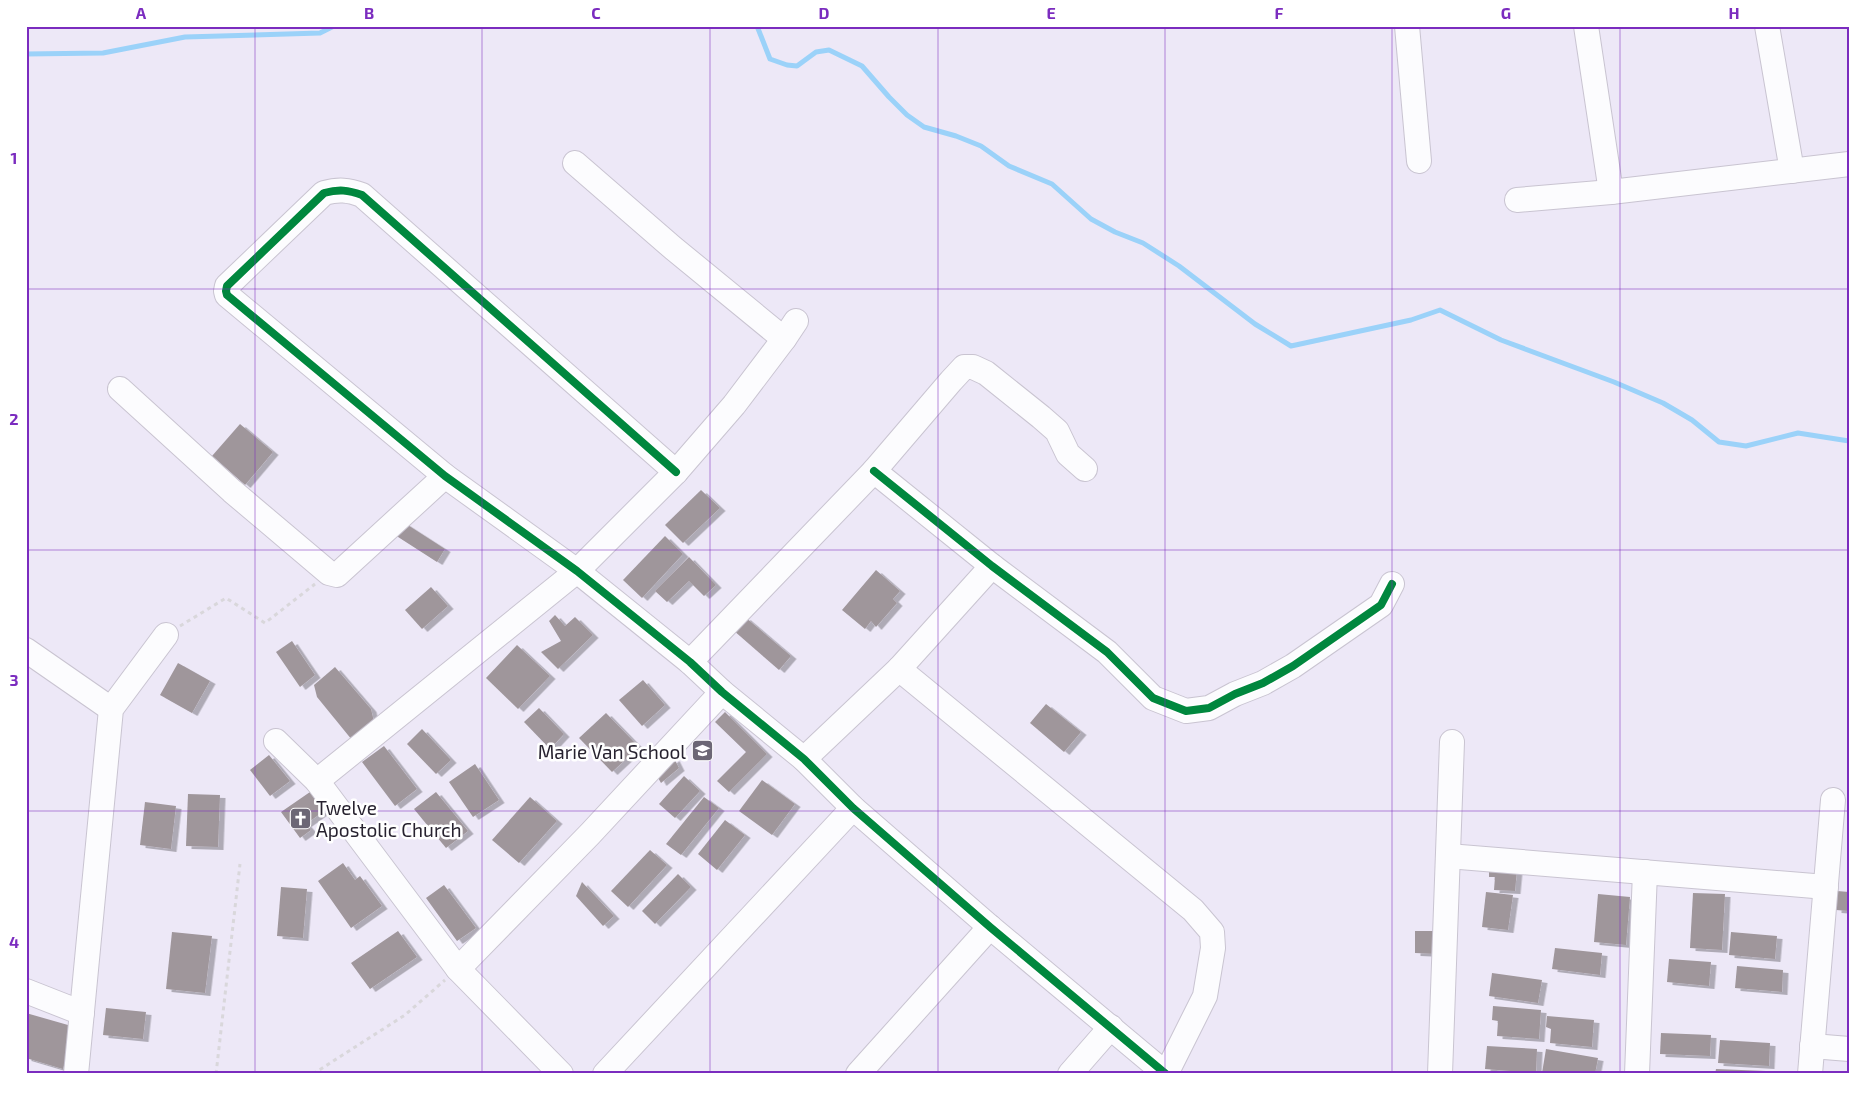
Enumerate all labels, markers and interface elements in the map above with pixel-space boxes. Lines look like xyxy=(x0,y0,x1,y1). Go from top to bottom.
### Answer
text: A xyxy=(136,3,147,22)
text: B xyxy=(364,3,374,22)
text: C xyxy=(591,3,601,22)
text: D xyxy=(819,3,830,22)
text: E xyxy=(1046,3,1056,22)
text: F xyxy=(1275,3,1284,22)
text: G xyxy=(1501,3,1511,22)
text: H xyxy=(1728,3,1740,22)
text: 1 xyxy=(11,148,17,167)
text: 2 xyxy=(9,409,19,428)
text: 3 xyxy=(9,670,19,689)
school or university icon: Marie Van School xyxy=(690,739,714,763)
place label: Marie Van School xyxy=(538,740,686,763)
place label: Twelve Apostolic Church xyxy=(316,796,462,841)
church icon: Twelve Apostolic Church xyxy=(288,806,312,830)
text: 4 xyxy=(9,932,19,951)

